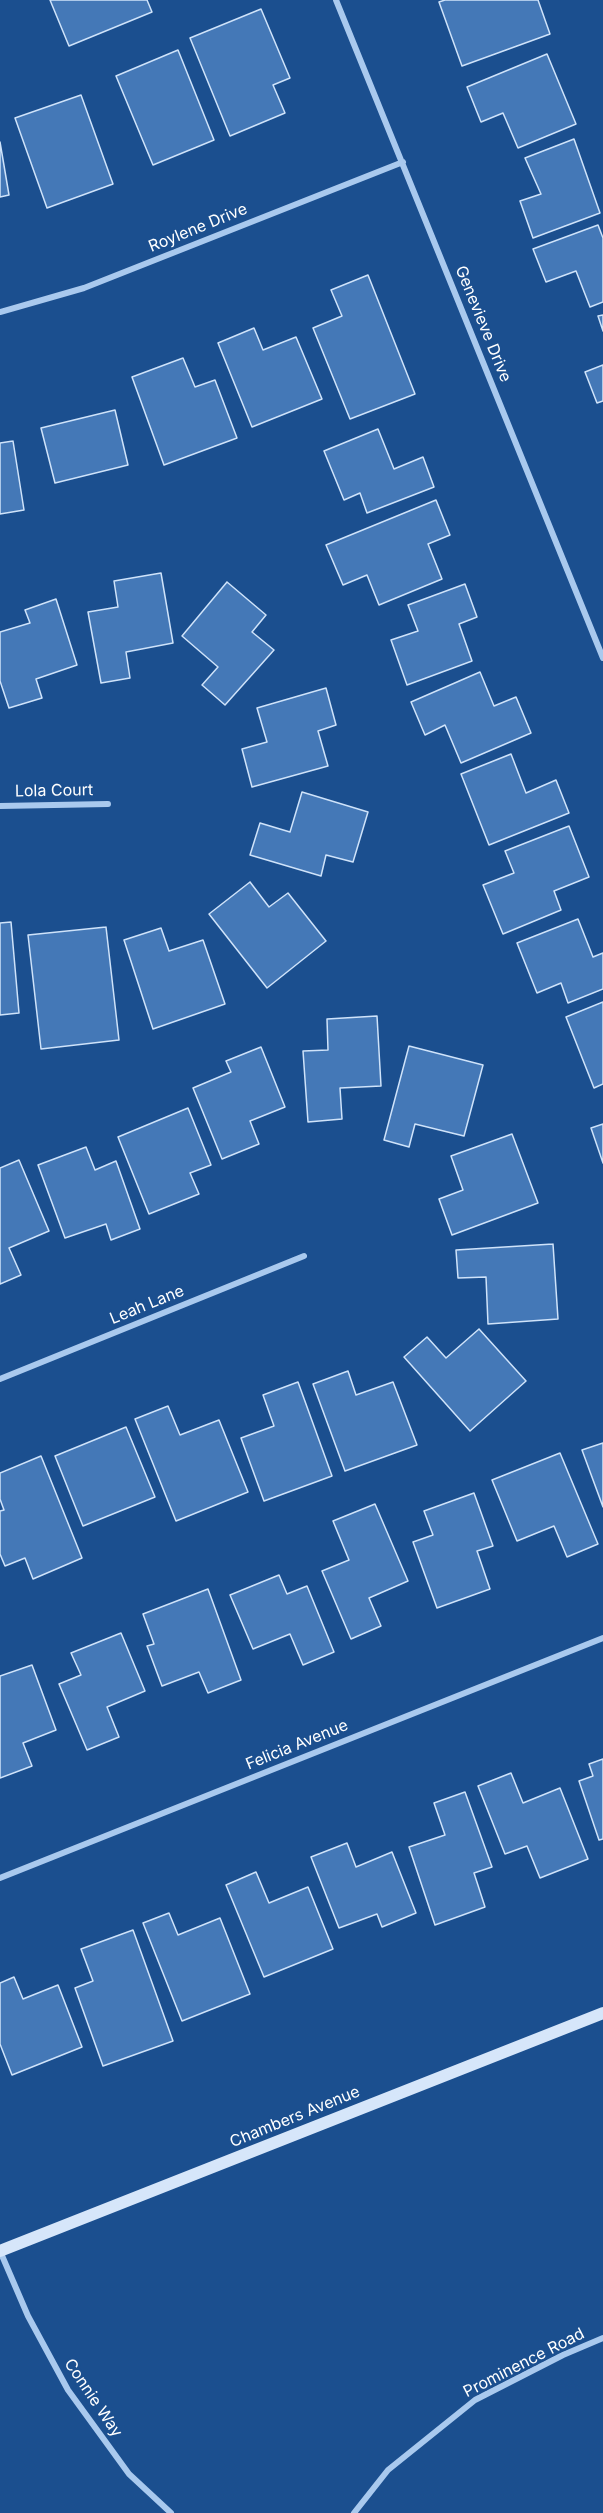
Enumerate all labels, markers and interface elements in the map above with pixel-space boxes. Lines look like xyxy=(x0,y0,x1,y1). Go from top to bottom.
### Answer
street label: Roylene Drive xyxy=(146,200,250,256)
street label: Genevieve Drive xyxy=(451,263,515,385)
street label: Lola Court xyxy=(15,781,93,801)
street label: Leah Lane xyxy=(107,1281,187,1329)
street label: Felicia Avenue xyxy=(243,1716,351,1774)
street label: Chambers Avenue xyxy=(227,2082,363,2152)
street label: Prominence Road xyxy=(460,2324,588,2402)
street label: Connie Way xyxy=(60,2355,126,2441)

